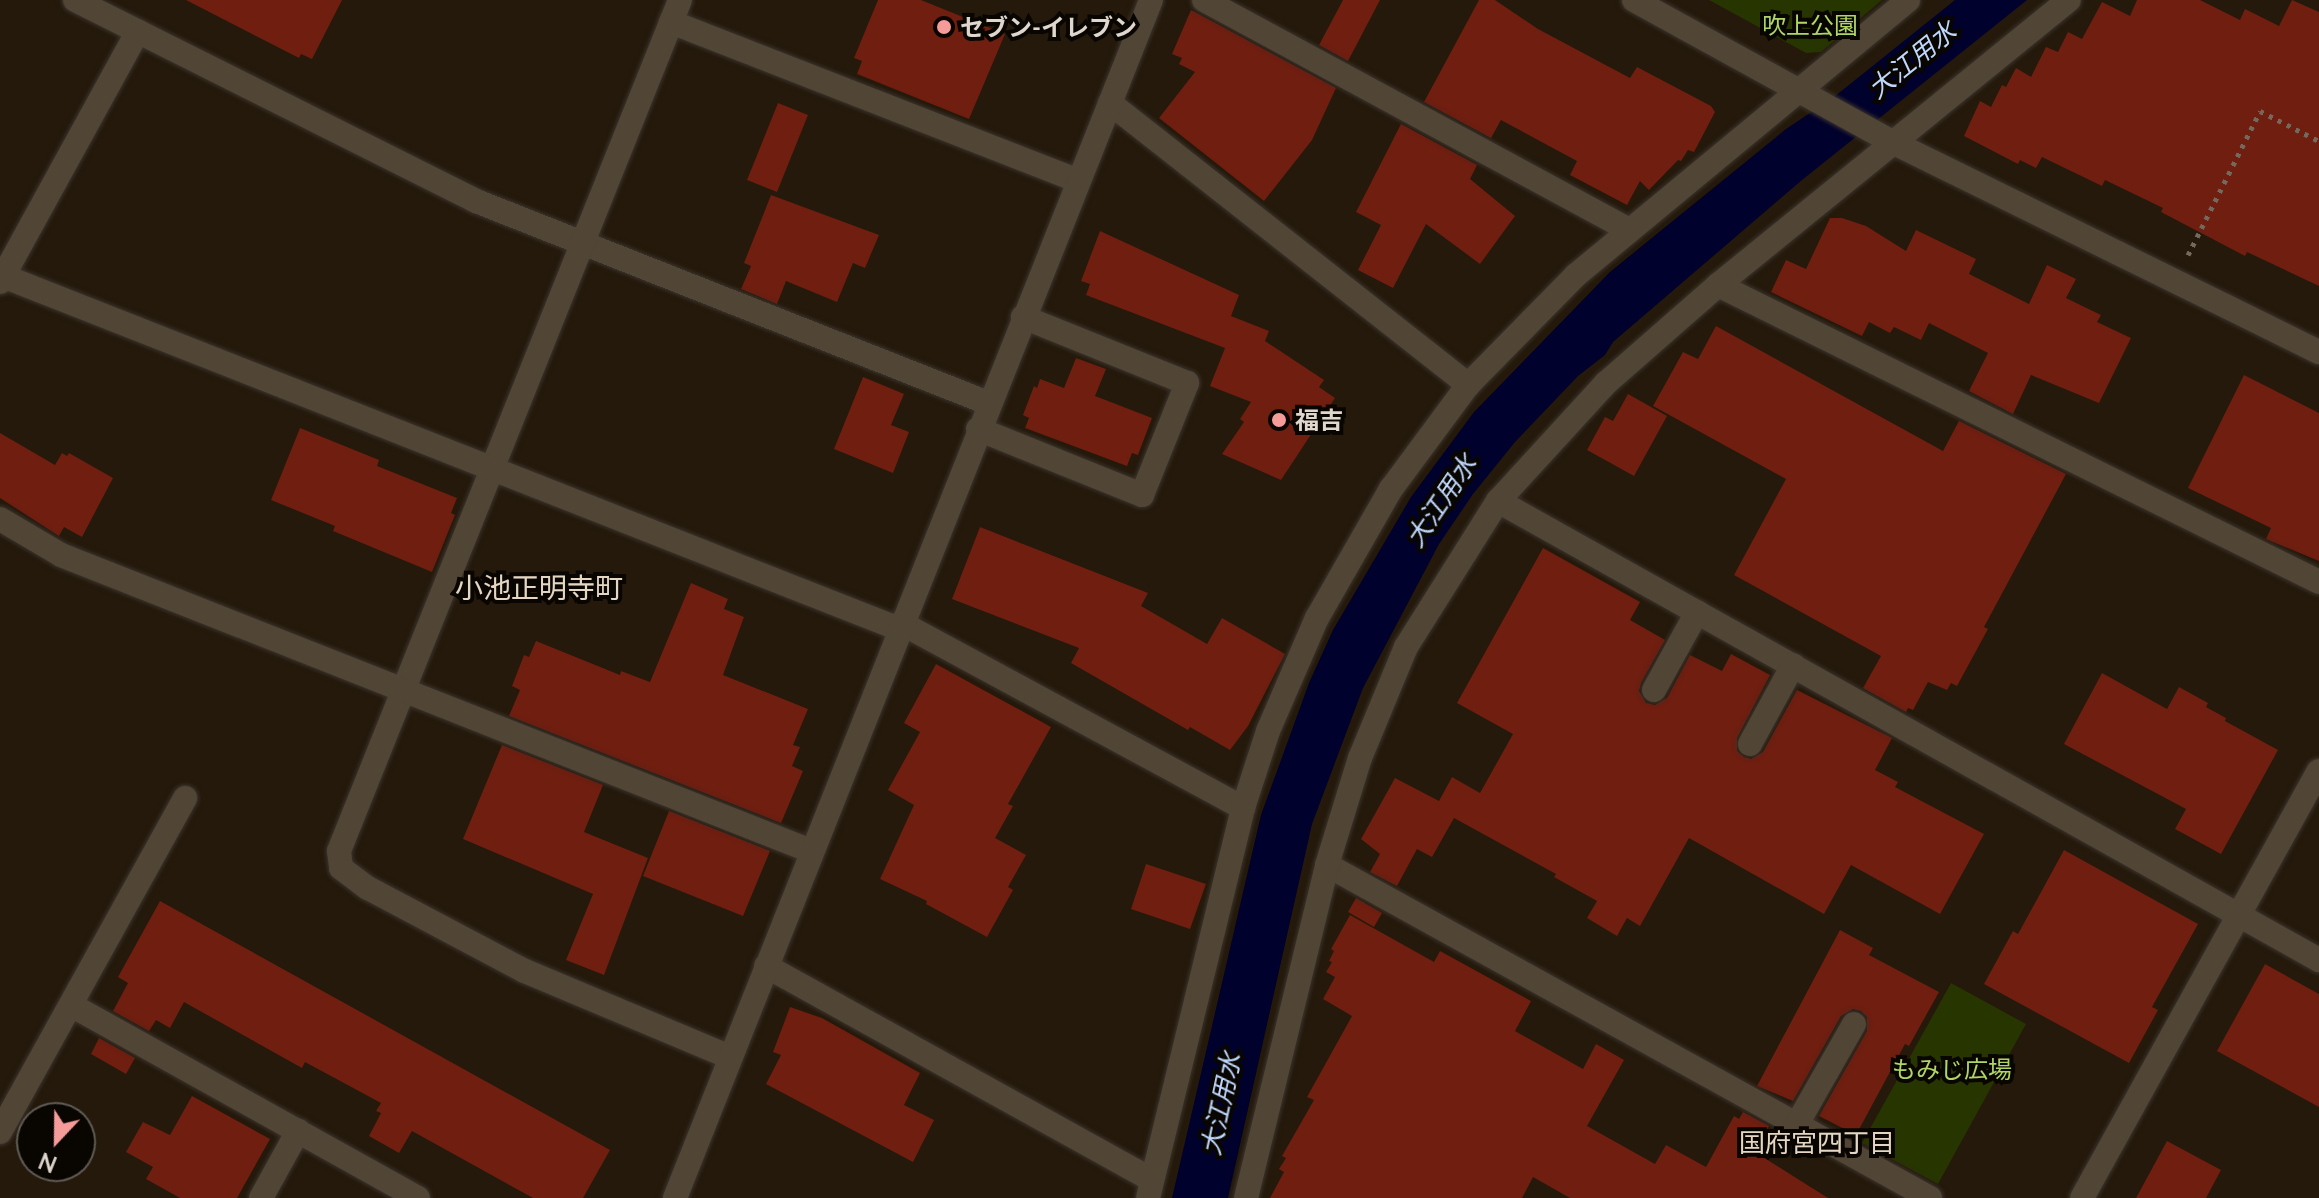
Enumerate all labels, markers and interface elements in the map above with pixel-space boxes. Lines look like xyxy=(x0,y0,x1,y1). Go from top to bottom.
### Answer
park label: 吹上公園 xyxy=(1762,11,1858,39)
place label: セブン-イレブン xyxy=(960,13,1137,41)
water label: 大江用水 xyxy=(1862,15,1962,105)
marker: セブン-イレブン xyxy=(935,18,953,36)
place label: 福吉 xyxy=(1295,406,1343,434)
marker: 福吉 xyxy=(1270,411,1288,429)
water label: 大江用水 xyxy=(1399,449,1483,553)
district label: 小池正明寺町 xyxy=(455,570,623,604)
water label: 大江用水 xyxy=(1195,1050,1247,1158)
park label: もみじ広場 xyxy=(1892,1055,2012,1083)
north arrow xyxy=(16,1102,96,1182)
district label: 国府宮四丁目 xyxy=(1739,1127,1895,1159)
text: N xyxy=(35,1147,60,1179)

